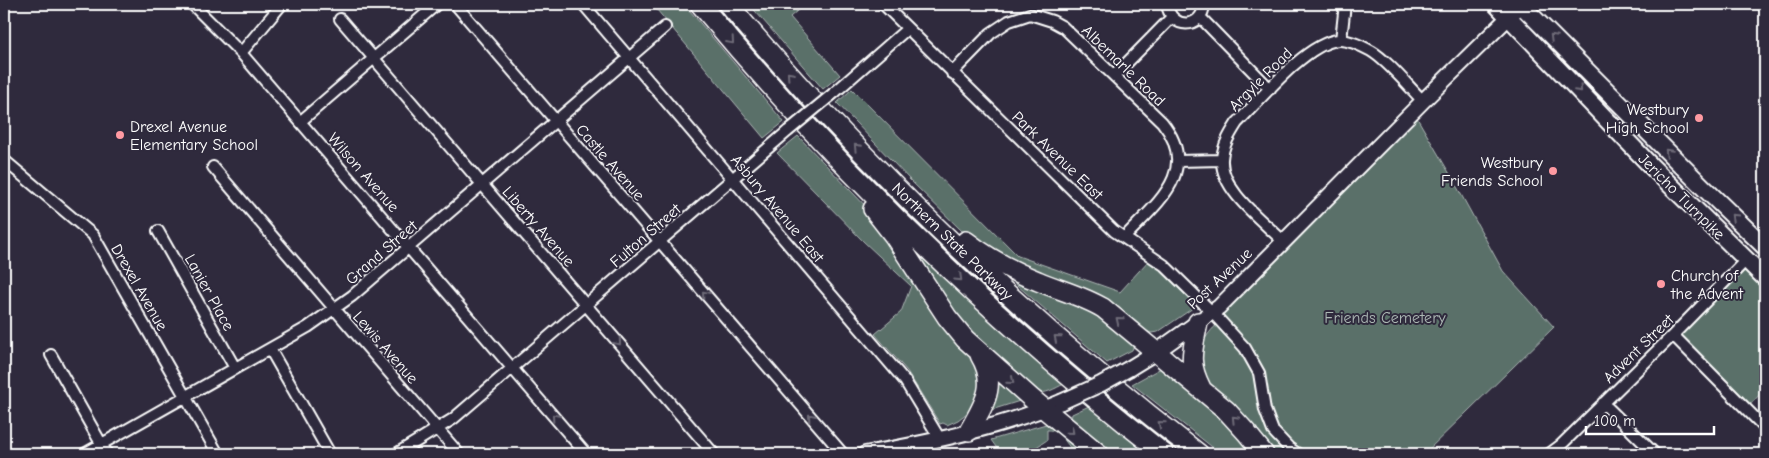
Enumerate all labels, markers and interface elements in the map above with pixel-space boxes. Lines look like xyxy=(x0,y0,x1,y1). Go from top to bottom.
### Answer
street label: Albemarle Road xyxy=(1078,22,1169,110)
one-way arrow xyxy=(1550,34,1559,43)
one-way arrow xyxy=(726,35,734,44)
street label: Argyle Road xyxy=(1225,44,1296,115)
one-way arrow xyxy=(787,71,796,80)
one-way arrow xyxy=(1573,84,1582,93)
place label: Westbury High School xyxy=(1606,101,1690,137)
street label: Park Avenue East xyxy=(1008,108,1107,204)
marker: Westbury High School xyxy=(1693,112,1705,124)
place label: Drexel Avenue Elementary School xyxy=(130,118,258,154)
street label: Castle Avenue xyxy=(572,121,648,204)
marker: Drexel Avenue Elementary School xyxy=(114,129,126,141)
street label: Wilson Avenue xyxy=(324,129,403,216)
one-way arrow xyxy=(854,144,863,153)
one-way arrow xyxy=(1665,149,1674,158)
street label: Jericho Turnpike xyxy=(1634,150,1728,244)
street label: Asbury Avenue East xyxy=(727,151,828,266)
place label: Westbury Friends School xyxy=(1441,154,1544,190)
marker: Westbury Friends School xyxy=(1547,165,1559,177)
street label: Northern State Parkway xyxy=(888,179,1017,305)
street label: Liberty Avenue xyxy=(499,183,578,270)
street label: Fulton Street xyxy=(607,200,685,271)
one-way arrow xyxy=(1731,213,1740,222)
street label: Grand Street xyxy=(342,217,421,289)
street label: Drexel Avenue xyxy=(107,241,171,334)
street label: Post Avenue xyxy=(1184,244,1256,313)
street label: Lanier Place xyxy=(181,251,238,334)
place label: Church of the Advent xyxy=(1670,267,1744,303)
one-way arrow xyxy=(953,272,962,281)
marker: Church of the Advent xyxy=(1655,278,1667,290)
one-way arrow xyxy=(701,291,710,300)
street label: Lewis Avenue xyxy=(349,308,421,387)
park label: Friends Cemetery xyxy=(1324,309,1446,327)
street label: Advent Street xyxy=(1600,310,1678,387)
one-way arrow xyxy=(1115,317,1124,326)
one-way arrow xyxy=(1054,335,1063,343)
one-way arrow xyxy=(612,337,621,346)
one-way arrow xyxy=(1006,376,1015,385)
scale bar xyxy=(1586,403,1714,435)
text: 100 m xyxy=(1594,412,1636,430)
one-way arrow xyxy=(551,414,560,423)
one-way arrow xyxy=(807,414,816,423)
one-way arrow xyxy=(1232,416,1241,425)
one-way arrow xyxy=(1158,422,1167,430)
one-way arrow xyxy=(1066,426,1075,435)

